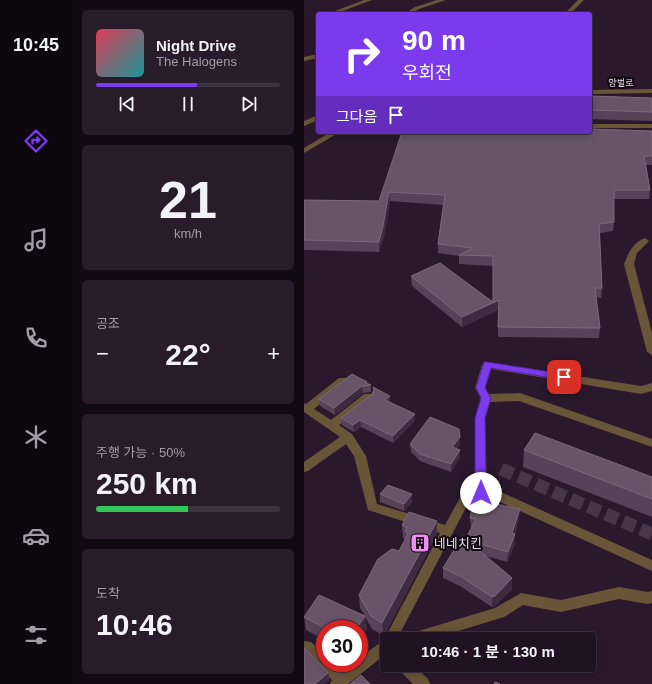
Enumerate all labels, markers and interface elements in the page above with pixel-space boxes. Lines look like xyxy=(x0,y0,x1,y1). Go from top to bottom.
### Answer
text: 90 m xyxy=(402,25,466,56)
icon: right xyxy=(336,28,388,80)
text: 10:45 xyxy=(13,35,59,55)
text: Night Drive xyxy=(156,37,236,54)
text: The Halogens xyxy=(156,54,237,69)
text: 우회전 xyxy=(402,63,452,83)
street label: 양벌로 xyxy=(609,78,633,88)
icon: previous xyxy=(116,93,138,115)
icon: pause xyxy=(177,93,199,115)
icon: next xyxy=(238,93,260,115)
icon: arrive xyxy=(385,104,407,126)
text: 그다음 xyxy=(336,108,377,125)
icon: directions xyxy=(22,127,50,155)
text: 21 xyxy=(159,171,217,229)
icon: music xyxy=(22,226,50,254)
text: km/h xyxy=(174,226,202,241)
text: 공조 xyxy=(96,316,120,331)
icon: phone xyxy=(22,324,50,352)
text: 22° xyxy=(165,338,211,371)
text: − xyxy=(96,341,109,366)
text: + xyxy=(267,341,280,366)
pin xyxy=(547,360,581,394)
icon: arrive xyxy=(553,366,575,388)
icon: climate xyxy=(22,423,50,451)
text: 주행 가능 · 50% xyxy=(96,445,185,460)
text: 250 km xyxy=(96,467,198,500)
position arrow xyxy=(460,472,502,514)
icon: car xyxy=(22,522,50,550)
building icon: 네네치킨 xyxy=(409,532,431,554)
place label: 네네치킨 xyxy=(434,536,482,551)
text: 도착 xyxy=(96,586,120,601)
text: 10:46 xyxy=(96,608,173,641)
speed limit sign: 30 xyxy=(316,620,368,672)
icon: filters xyxy=(22,621,50,649)
text: 10:46 · 1 분 · 130 m xyxy=(421,643,555,660)

